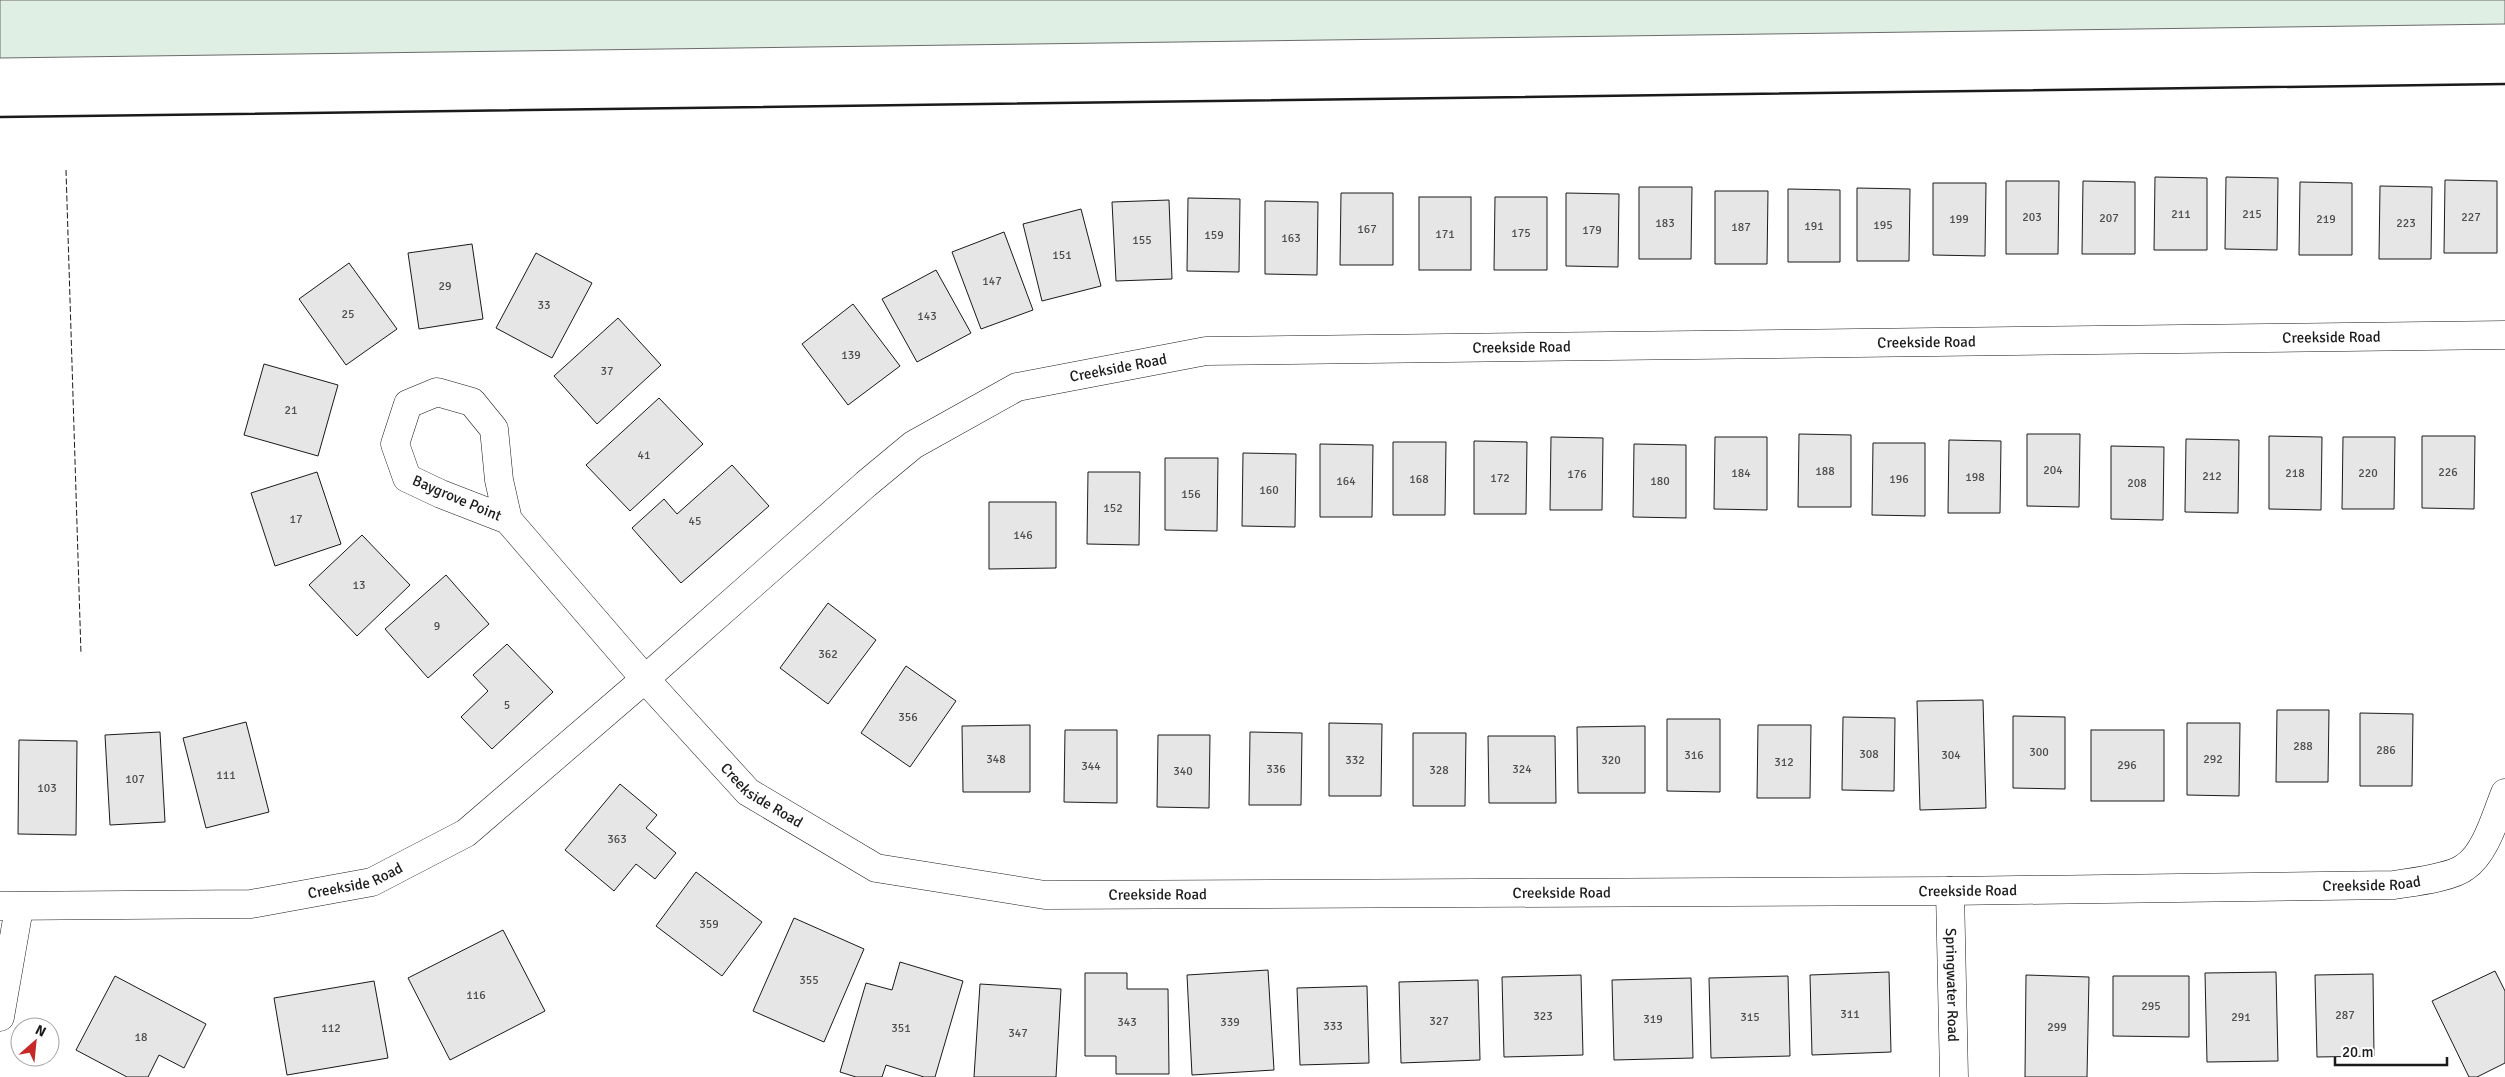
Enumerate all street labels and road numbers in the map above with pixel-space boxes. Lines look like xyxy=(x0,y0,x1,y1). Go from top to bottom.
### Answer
street label: Creekside Road xyxy=(2282,328,2381,347)
street label: Creekside Road xyxy=(1877,333,1976,352)
street label: Creekside Road xyxy=(1472,338,1571,357)
street label: Creekside Road xyxy=(1068,350,1168,386)
street label: Baygrove Point xyxy=(410,471,504,525)
street label: Creekside Road xyxy=(717,759,806,831)
street label: Creekside Road xyxy=(306,859,406,903)
street label: Creekside Road xyxy=(2322,872,2422,895)
street label: Creekside Road xyxy=(1919,881,2017,900)
street label: Creekside Road xyxy=(1513,883,1611,902)
street label: Creekside Road xyxy=(1109,885,1207,904)
street label: Springwater Road xyxy=(1942,928,1962,1042)

